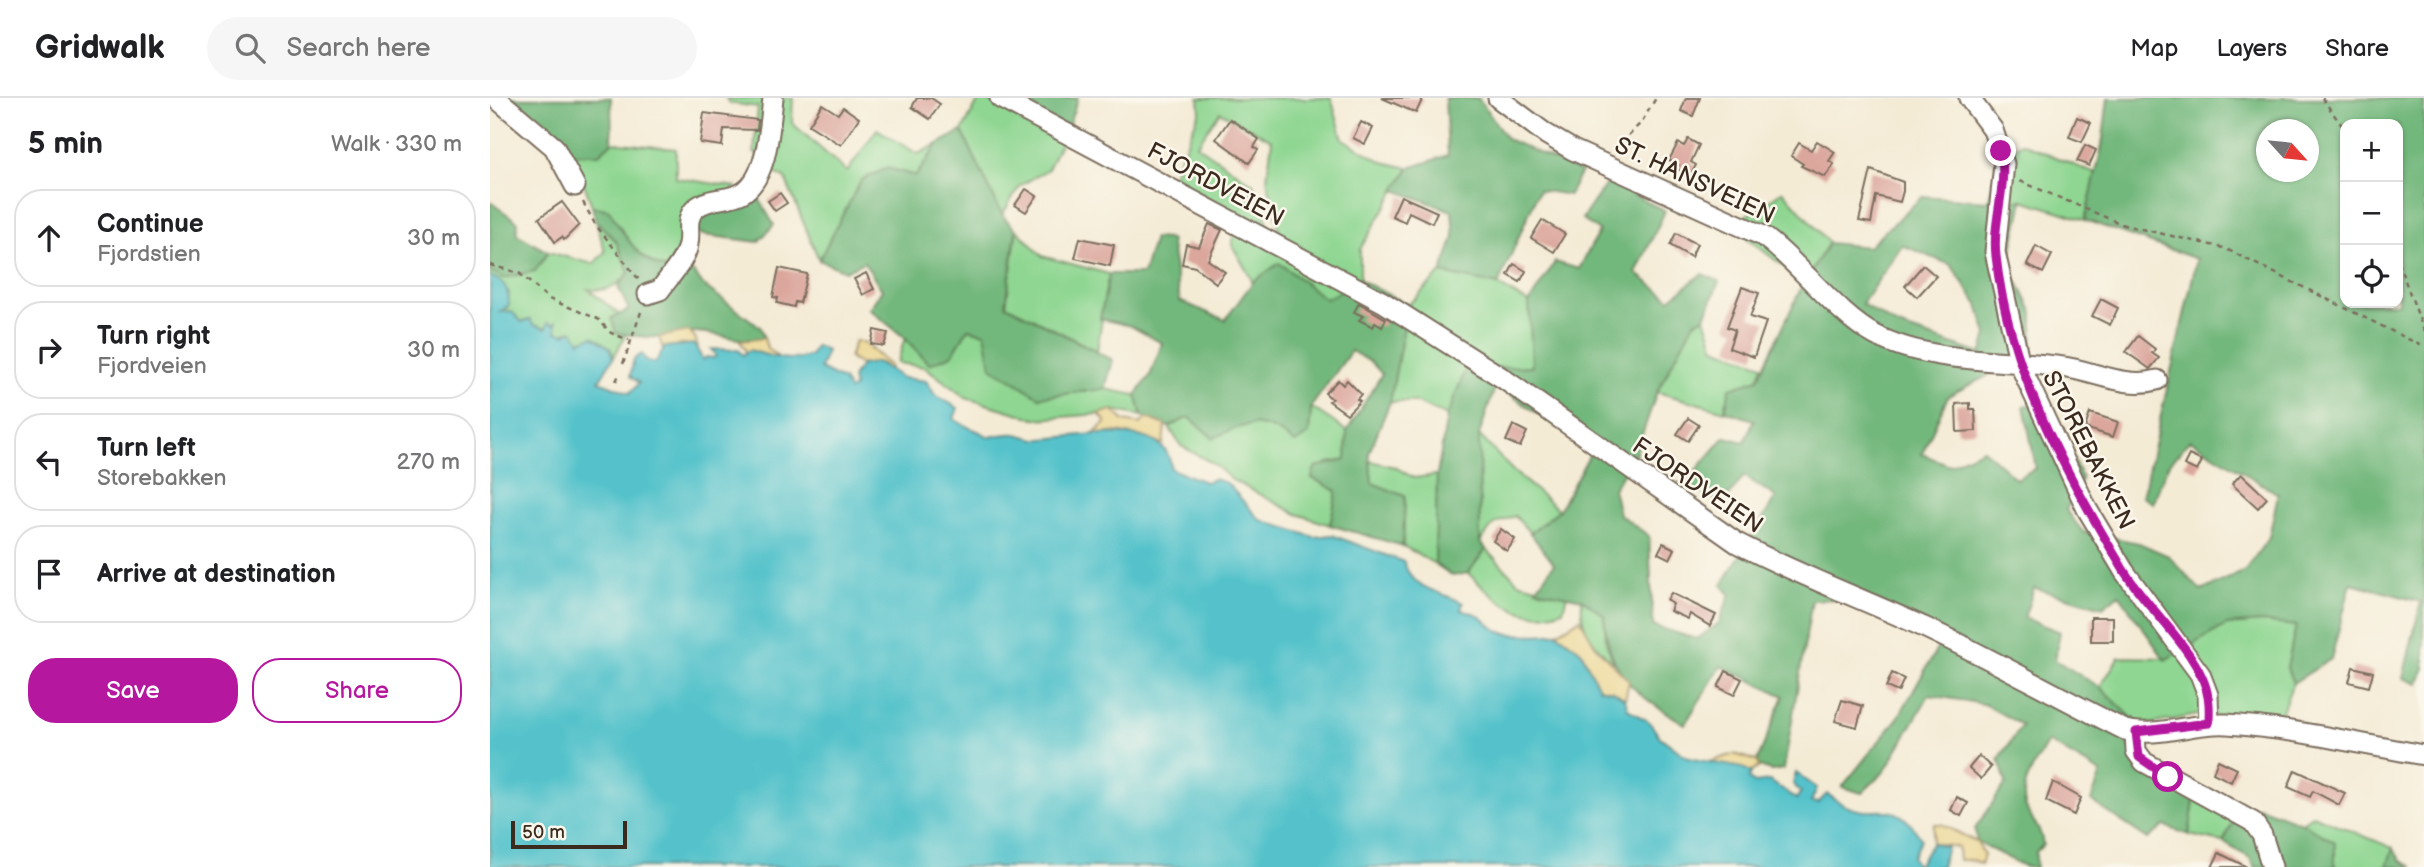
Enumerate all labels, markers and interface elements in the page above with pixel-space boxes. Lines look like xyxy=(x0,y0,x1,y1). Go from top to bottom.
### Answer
search box xyxy=(207,17,697,80)
text: Gridwalk xyxy=(35,28,165,68)
icon: search xyxy=(231,29,269,67)
text: Search here xyxy=(287,33,431,64)
text: Map xyxy=(2130,34,2178,63)
text: Layers xyxy=(2216,34,2287,63)
text: Share xyxy=(2325,34,2389,63)
north arrow xyxy=(2256,119,2319,182)
map controls xyxy=(2340,119,2403,308)
button: + xyxy=(2340,119,2403,182)
text: 5 min xyxy=(28,126,103,162)
text: Walk · 330 m xyxy=(331,130,462,158)
street label: ST. HANSVEIEN xyxy=(1610,131,1780,230)
route end xyxy=(1985,135,2016,166)
street label: FJORDVEIEN xyxy=(1142,136,1289,233)
button: − xyxy=(2340,182,2403,245)
text: Continue xyxy=(97,209,204,240)
icon: ahead xyxy=(30,219,68,257)
text: 30 m xyxy=(407,224,460,252)
text: Fjordstien xyxy=(97,240,201,268)
button: locate xyxy=(2340,245,2403,308)
text: Turn right xyxy=(97,321,210,352)
icon: right xyxy=(30,331,68,369)
text: 30 m xyxy=(407,336,460,364)
text: Fjordveien xyxy=(97,352,207,380)
street label: STOREBAKKEN xyxy=(2036,366,2141,534)
street label: FJORDVEIEN xyxy=(1627,431,1769,540)
text: Turn left xyxy=(97,433,196,464)
icon: left xyxy=(30,443,68,481)
text: 270 m xyxy=(396,448,460,476)
text: Storebakken xyxy=(97,464,227,492)
icon: arrive xyxy=(30,555,68,593)
text: Arrive at destination xyxy=(97,559,336,590)
button: Save xyxy=(28,658,238,723)
button: Share xyxy=(252,658,462,723)
route start xyxy=(2152,761,2183,792)
scale bar xyxy=(511,818,626,850)
text: 50 m xyxy=(522,821,565,844)

